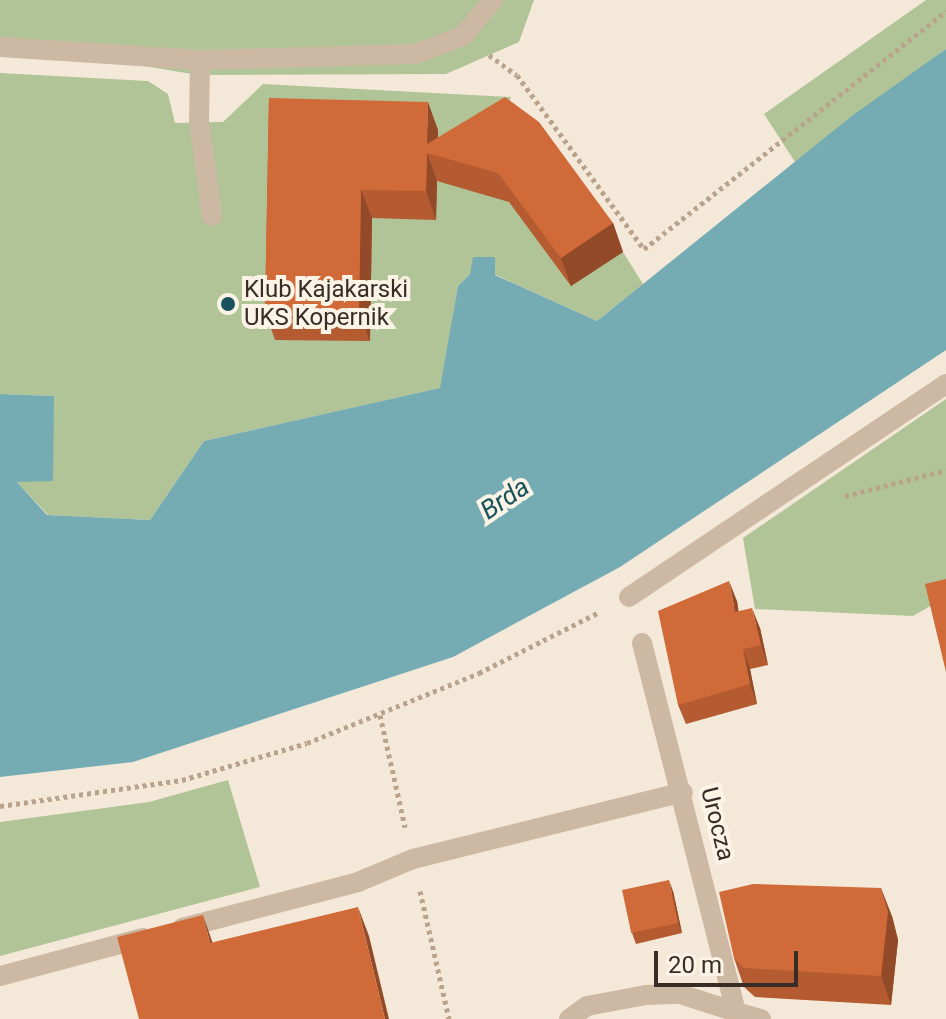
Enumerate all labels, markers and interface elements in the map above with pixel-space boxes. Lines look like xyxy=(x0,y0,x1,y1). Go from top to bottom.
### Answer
place label: Klub Kajakarski UKS Kopernik xyxy=(244,276,408,332)
marker: Klub Kajakarski UKS Kopernik xyxy=(219,295,237,313)
water label: Brda xyxy=(475,472,535,526)
street label: Urocza xyxy=(694,784,740,864)
scale bar xyxy=(658,935,802,985)
text: 20 m xyxy=(668,951,722,979)

